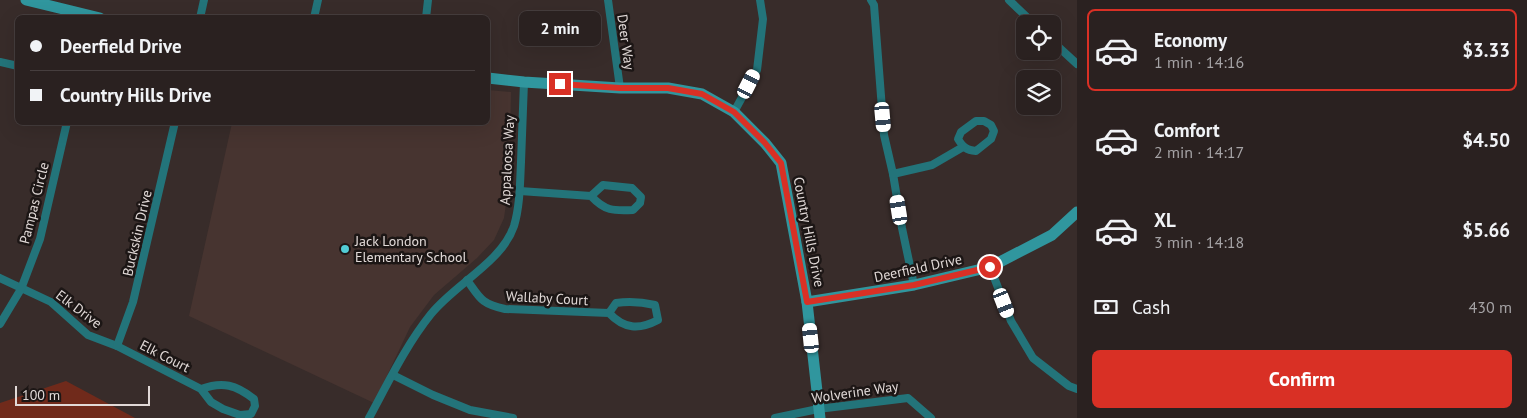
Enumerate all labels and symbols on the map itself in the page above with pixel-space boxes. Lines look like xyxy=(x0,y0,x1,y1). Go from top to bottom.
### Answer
callout: 2 min xyxy=(519,12,601,46)
street label: Deer Way xyxy=(613,13,639,71)
car xyxy=(735,67,762,101)
route end xyxy=(549,73,571,95)
car xyxy=(874,101,891,133)
street label: Appaloosa Way xyxy=(496,114,518,206)
street label: Pampas Circle xyxy=(15,160,53,246)
street label: Country Hills Drive xyxy=(789,175,829,289)
street label: Buckskin Drive xyxy=(118,188,156,278)
car xyxy=(889,194,908,226)
place label: Jack London Elementary School xyxy=(354,232,467,266)
marker: Jack London Elementary School xyxy=(339,243,351,255)
street label: Deerfield Drive xyxy=(872,250,964,286)
route start xyxy=(979,256,1001,278)
street label: Elk Drive xyxy=(52,286,106,332)
car xyxy=(991,286,1016,320)
street label: Wallaby Court xyxy=(505,287,589,309)
car xyxy=(801,322,820,354)
street label: Elk Court xyxy=(137,336,193,376)
street label: Wolverine Way xyxy=(810,377,900,407)
scale bar xyxy=(15,383,150,406)

